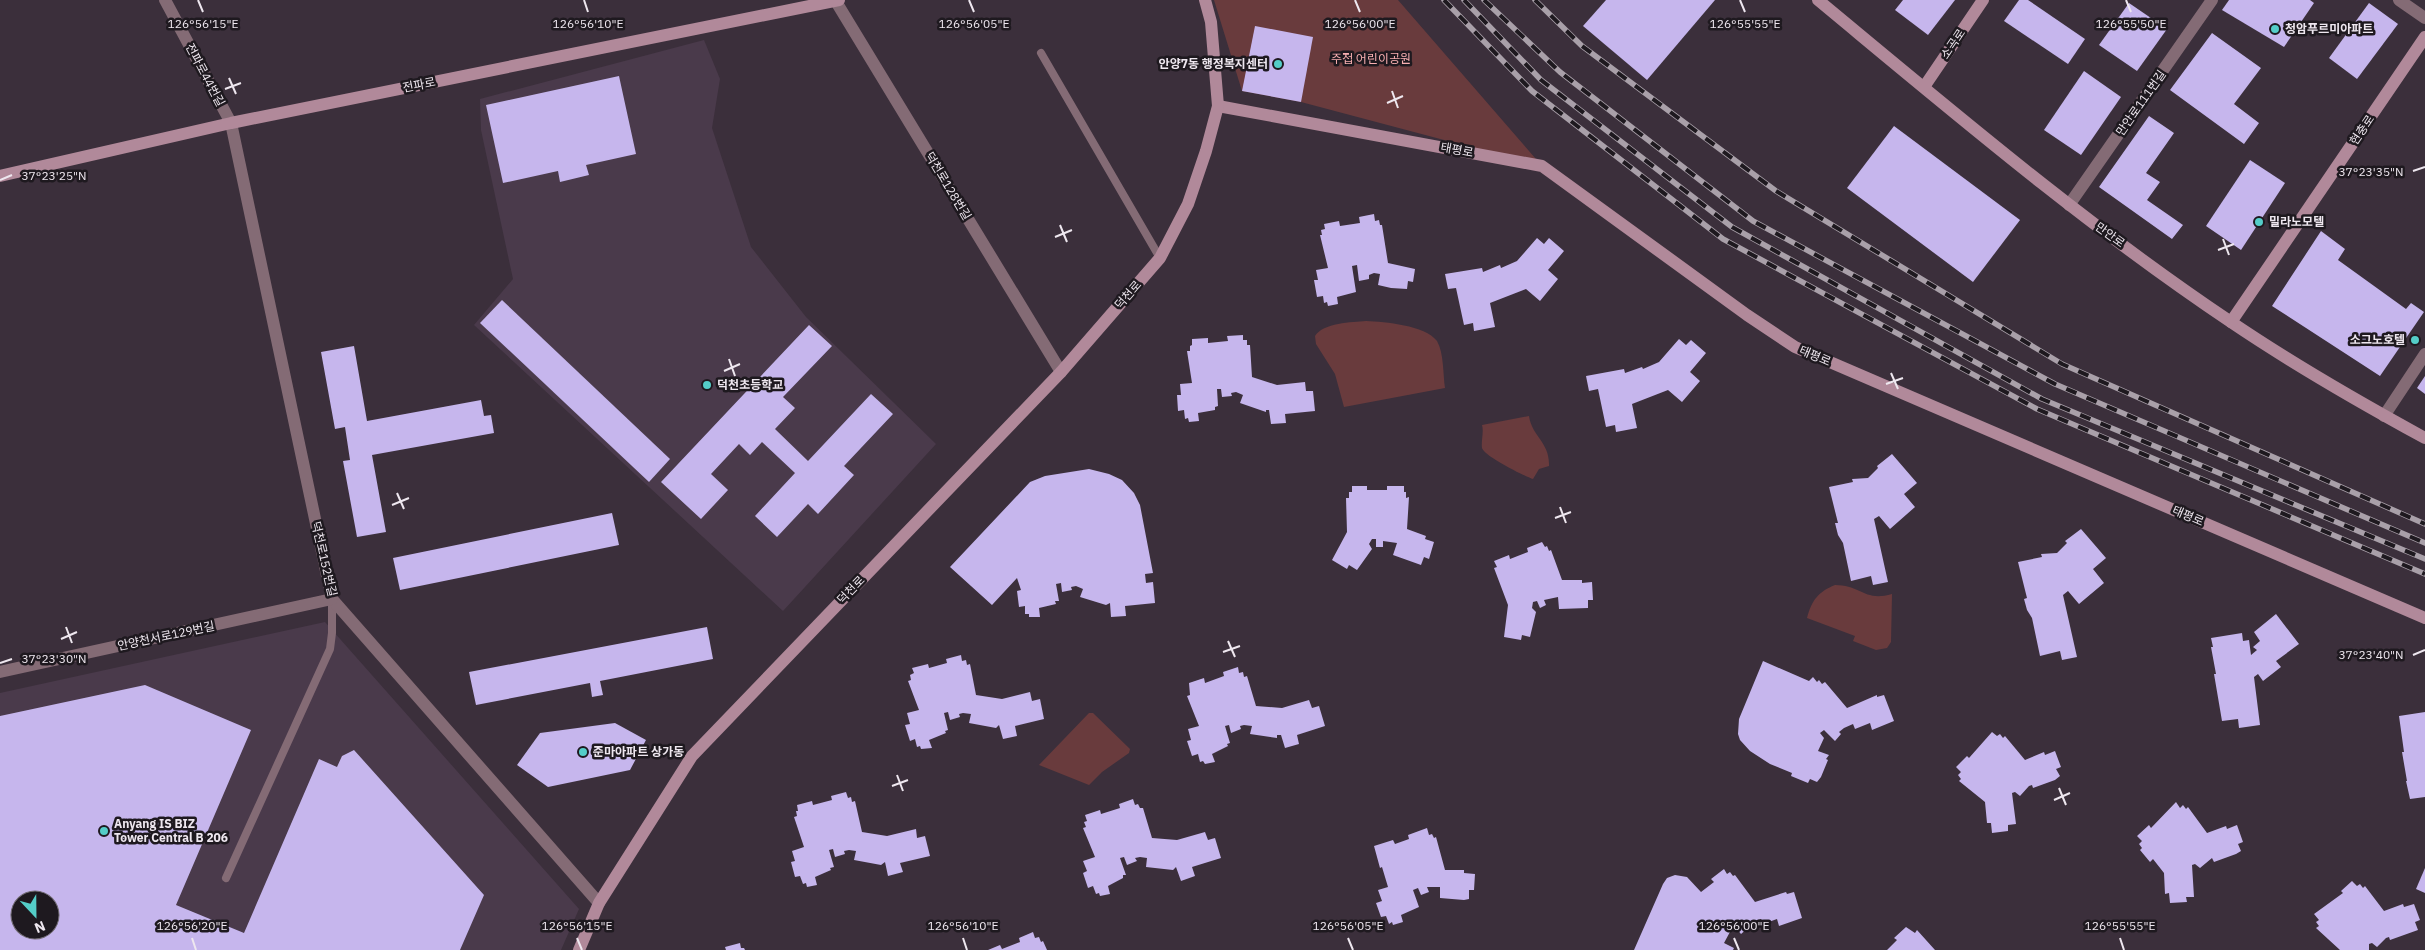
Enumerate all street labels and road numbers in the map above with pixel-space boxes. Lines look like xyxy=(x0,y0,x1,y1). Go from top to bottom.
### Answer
street label: 소곡로 xyxy=(1937,26,1968,62)
street label: 전파로44번길 xyxy=(182,41,228,109)
street label: 만안로111번길 xyxy=(2112,67,2169,138)
street label: 전파로 xyxy=(401,74,437,95)
street label: 현충로 xyxy=(2346,112,2377,148)
street label: 태평로 xyxy=(1439,139,1475,160)
street label: 덕천로128번길 xyxy=(922,149,975,223)
street label: 만안로 xyxy=(2092,219,2128,250)
street label: 덕천로 xyxy=(1111,277,1144,312)
street label: 태평로 xyxy=(1797,342,1833,369)
street label: 태평로 xyxy=(2170,502,2206,529)
street label: 덕천로152번길 xyxy=(309,520,340,598)
street label: 덕천로 xyxy=(834,573,868,607)
street label: 안양천서로129번길 xyxy=(116,618,216,653)

